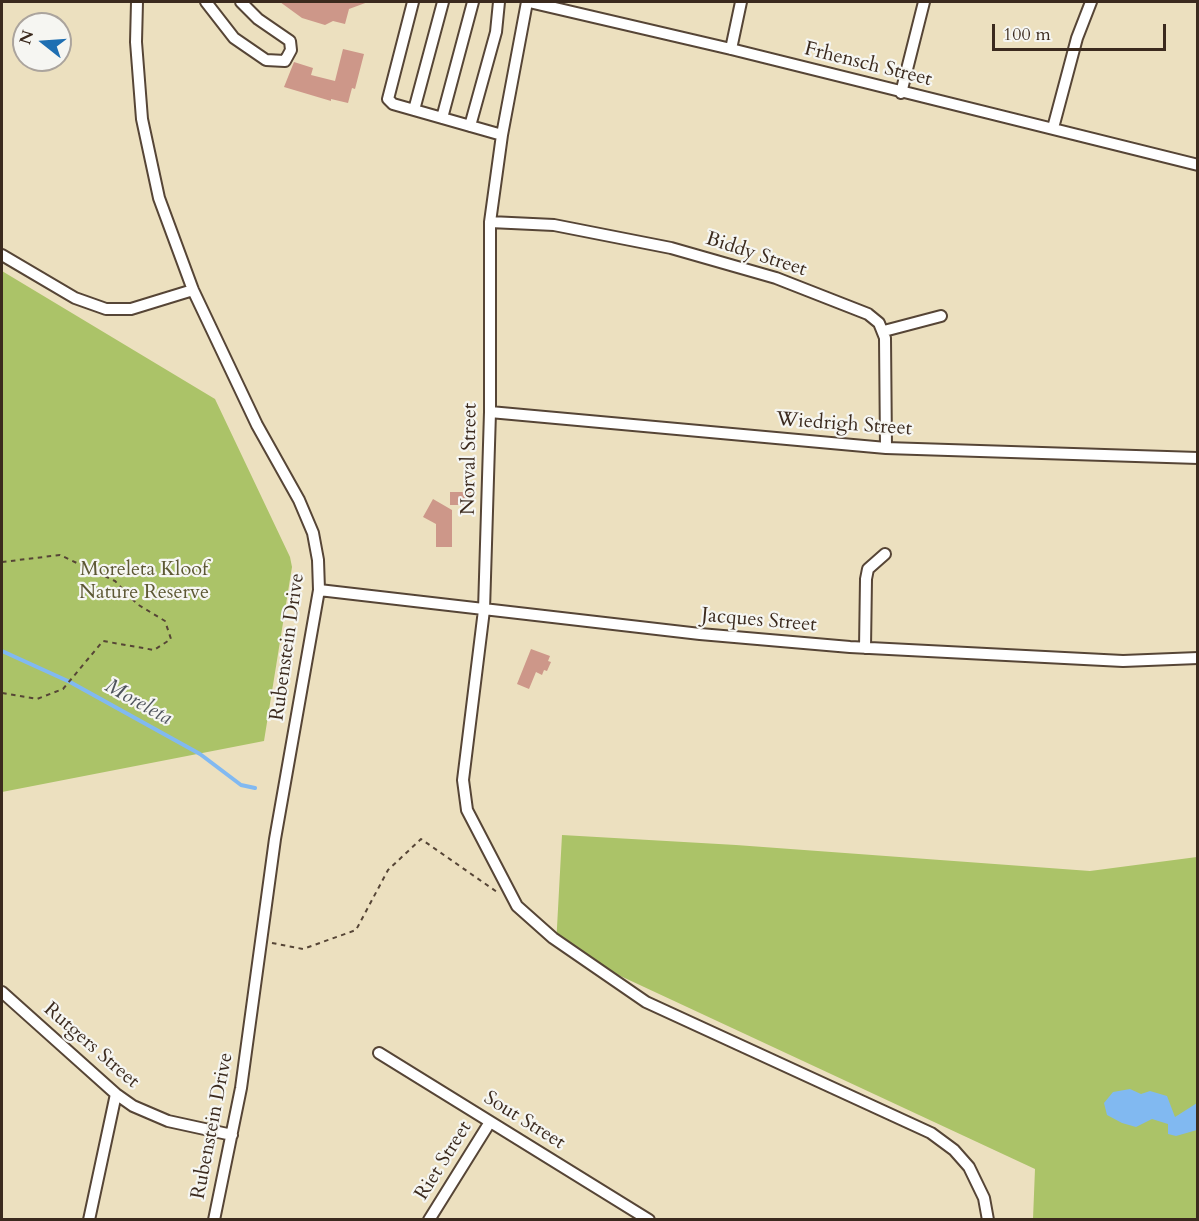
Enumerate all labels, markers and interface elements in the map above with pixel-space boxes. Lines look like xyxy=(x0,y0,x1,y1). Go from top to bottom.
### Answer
north arrow xyxy=(12,12,72,72)
scale bar xyxy=(995,12,1169,50)
text: 100 m xyxy=(1003,22,1051,47)
text: N xyxy=(14,27,39,47)
street label: Frhensch Street xyxy=(802,38,934,92)
street label: Biddy Street xyxy=(703,227,809,283)
street label: Norval Street xyxy=(457,403,483,515)
street label: Wiedrigh Street xyxy=(775,408,913,442)
park label: Moreleta Kloof Nature Reserve xyxy=(79,558,209,605)
street label: Rubenstein Drive xyxy=(266,572,310,722)
street label: Jacques Street xyxy=(700,604,818,638)
water label: Moreleta xyxy=(100,674,176,732)
street label: Rutgers Street xyxy=(38,998,144,1094)
street label: Rubenstein Drive xyxy=(187,1051,239,1201)
street label: Sout Street xyxy=(479,1087,569,1155)
street label: Riet Street xyxy=(410,1117,478,1205)

